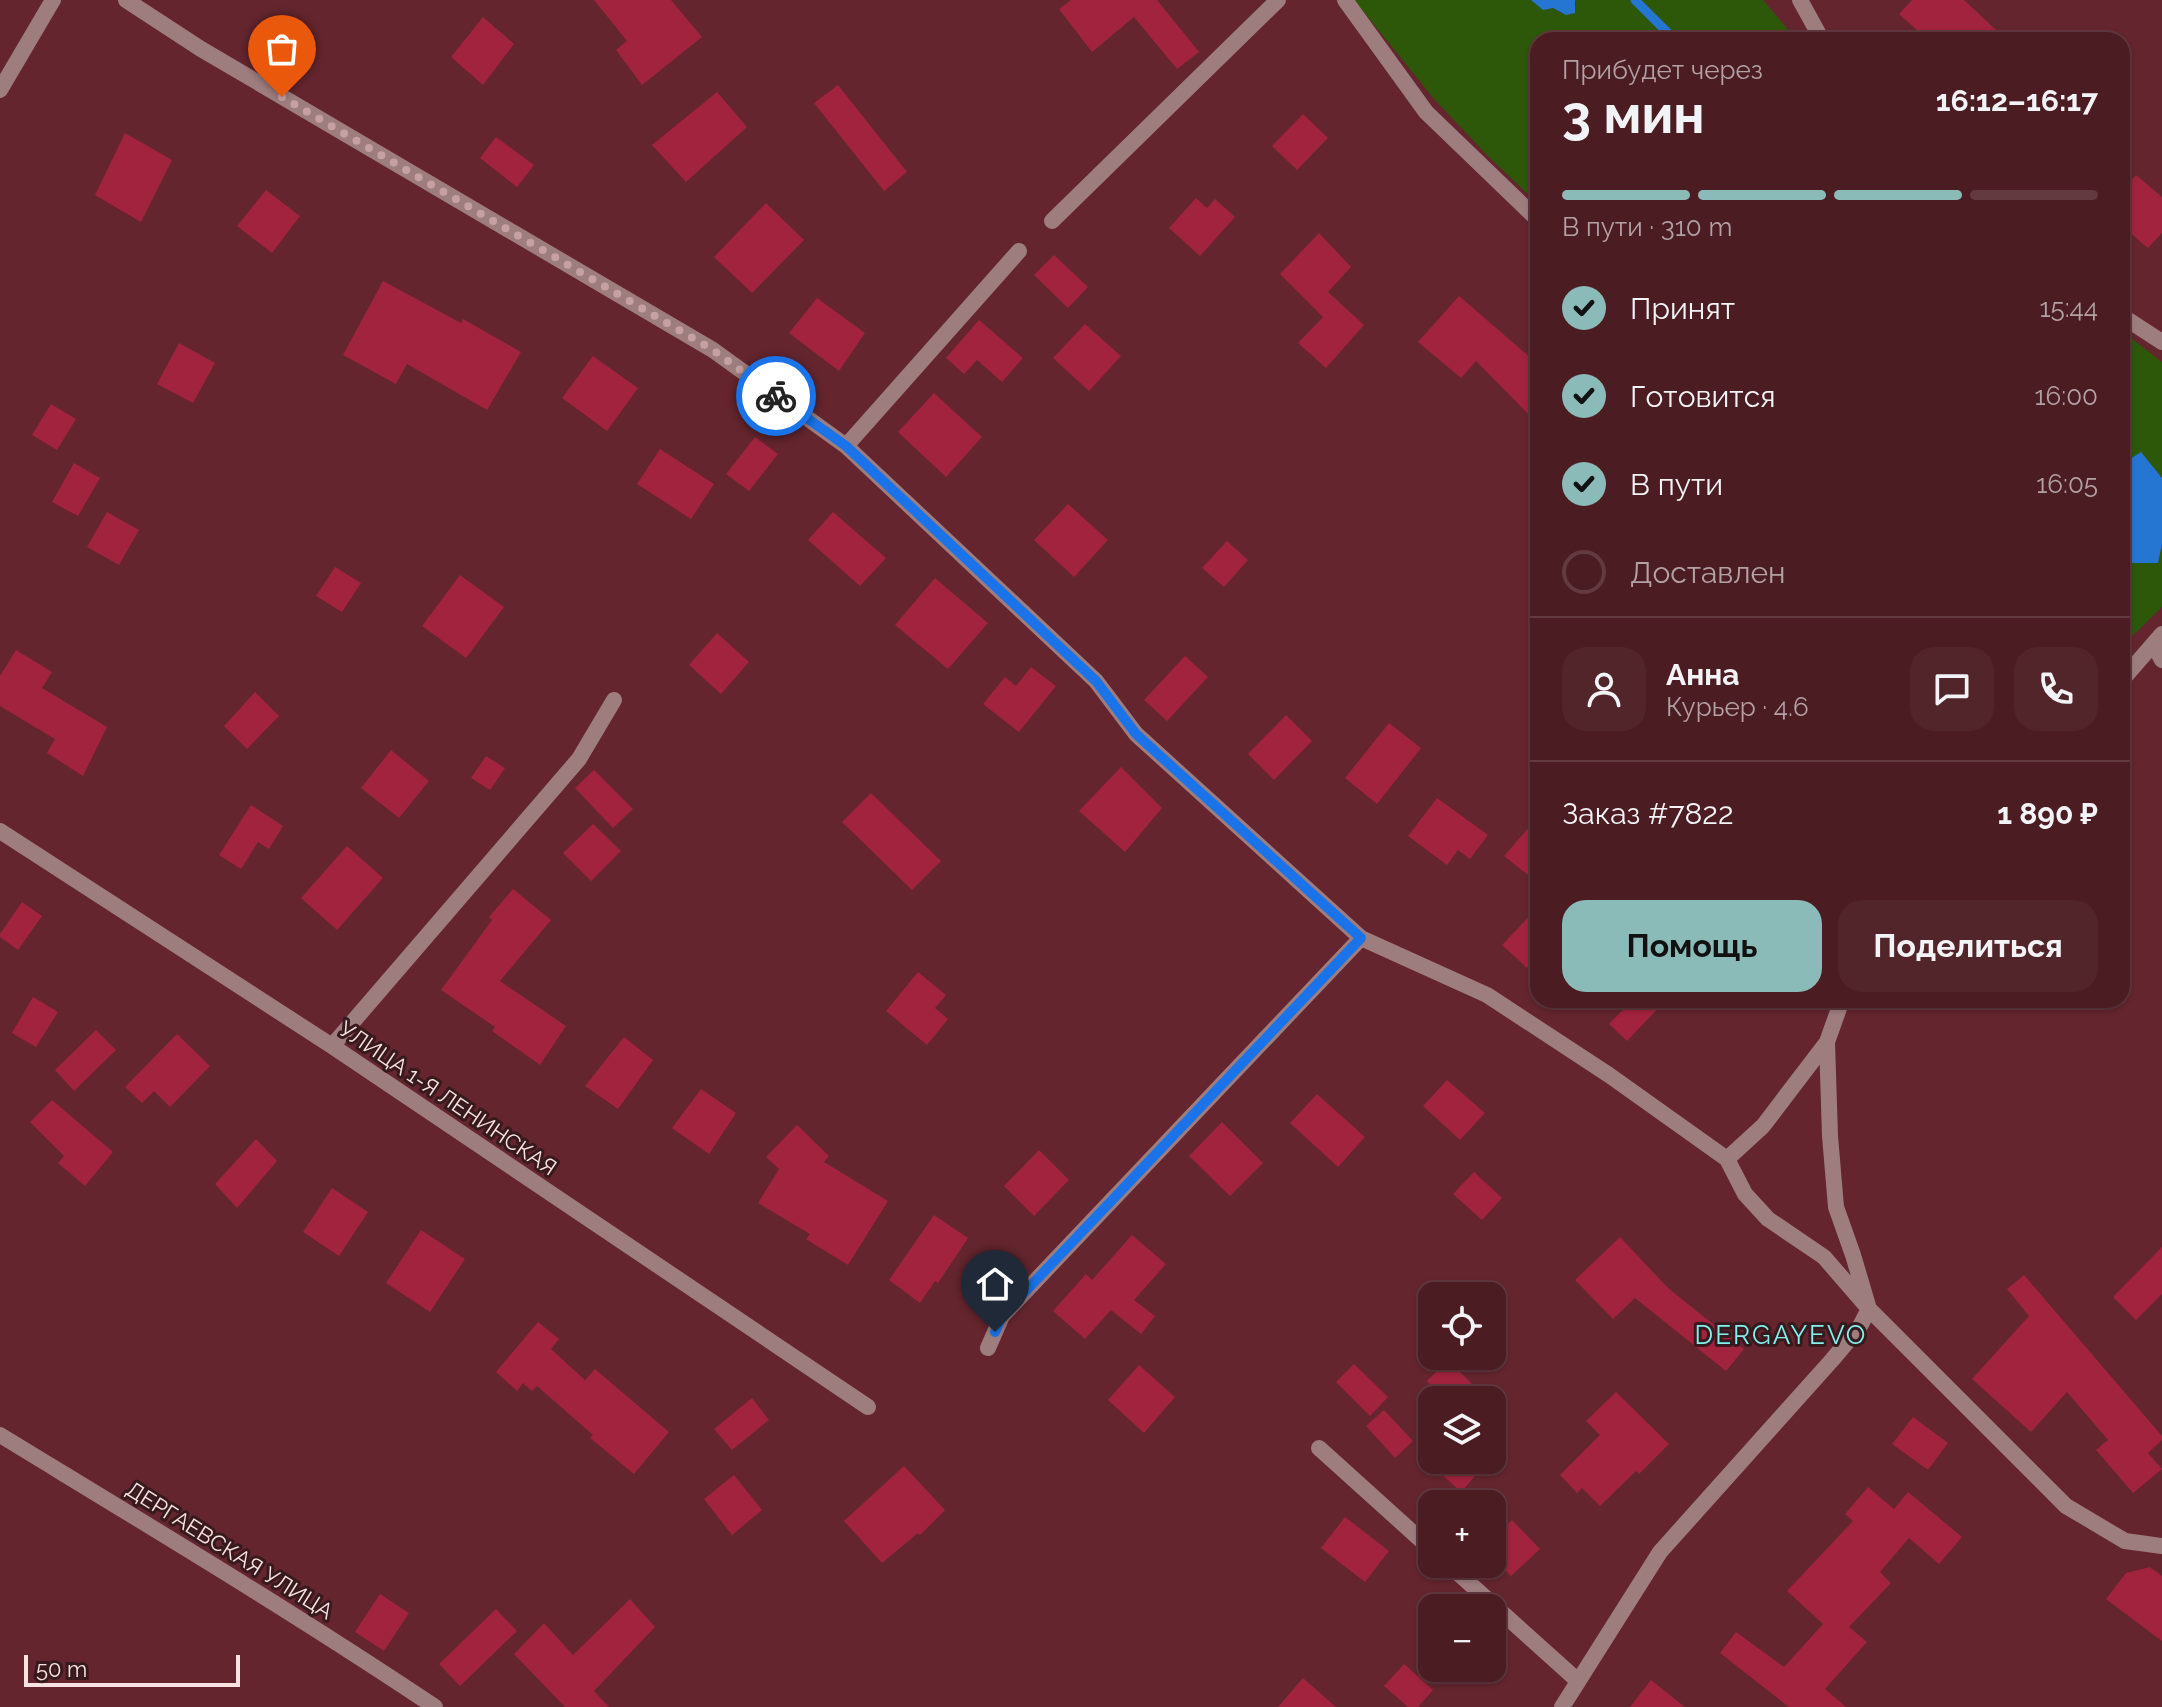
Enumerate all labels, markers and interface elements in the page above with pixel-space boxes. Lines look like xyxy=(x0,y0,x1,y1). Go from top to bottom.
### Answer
pin xyxy=(248,15,316,97)
icon: bag xyxy=(260,27,304,71)
text: Прибудет через xyxy=(1562,55,1763,85)
text: 16:12–16:17 xyxy=(1936,83,2098,118)
text: 3 мин xyxy=(1562,84,1705,145)
text: В пути · 310 m xyxy=(1562,212,1732,242)
icon: check xyxy=(1562,286,1606,330)
text: Принят xyxy=(1630,291,1735,326)
text: 15:44 xyxy=(2039,293,2098,323)
courier xyxy=(736,356,816,436)
icon: bike xyxy=(754,374,798,418)
icon: check xyxy=(1562,374,1606,418)
text: Готовится xyxy=(1630,379,1776,414)
text: 16:00 xyxy=(2034,381,2098,411)
icon: check xyxy=(1562,462,1606,506)
text: В пути xyxy=(1630,467,1723,502)
text: 16:05 xyxy=(2036,469,2098,499)
text: Доставлен xyxy=(1630,555,1786,590)
button: person xyxy=(1562,647,1646,731)
button: chat xyxy=(1910,647,1994,731)
button: phone xyxy=(2014,647,2098,731)
text: Анна xyxy=(1666,657,1740,692)
text: Курьер · 4.6 xyxy=(1666,692,1809,722)
text: Заказ #7822 xyxy=(1562,796,1734,831)
text: 1 890 ₽ xyxy=(1997,796,2098,831)
button: Помощь xyxy=(1562,900,1822,992)
button: Поделиться xyxy=(1838,900,2098,992)
street label: УЛИЦА 1-Я ЛЕНИНСКАЯ xyxy=(334,1015,562,1181)
pin xyxy=(961,1250,1029,1332)
icon: home xyxy=(973,1262,1017,1306)
map controls xyxy=(1418,1282,1506,1682)
button: locate xyxy=(1418,1282,1506,1370)
district label: DERGAYEVO xyxy=(1695,1320,1867,1350)
button: layers xyxy=(1418,1386,1506,1474)
street label: ДЕРГАЕВСКАЯ УЛИЦА xyxy=(122,1476,338,1624)
button: + xyxy=(1418,1490,1506,1578)
button: − xyxy=(1418,1594,1506,1682)
scale bar xyxy=(24,1651,240,1687)
text: 50 m xyxy=(36,1656,87,1682)

